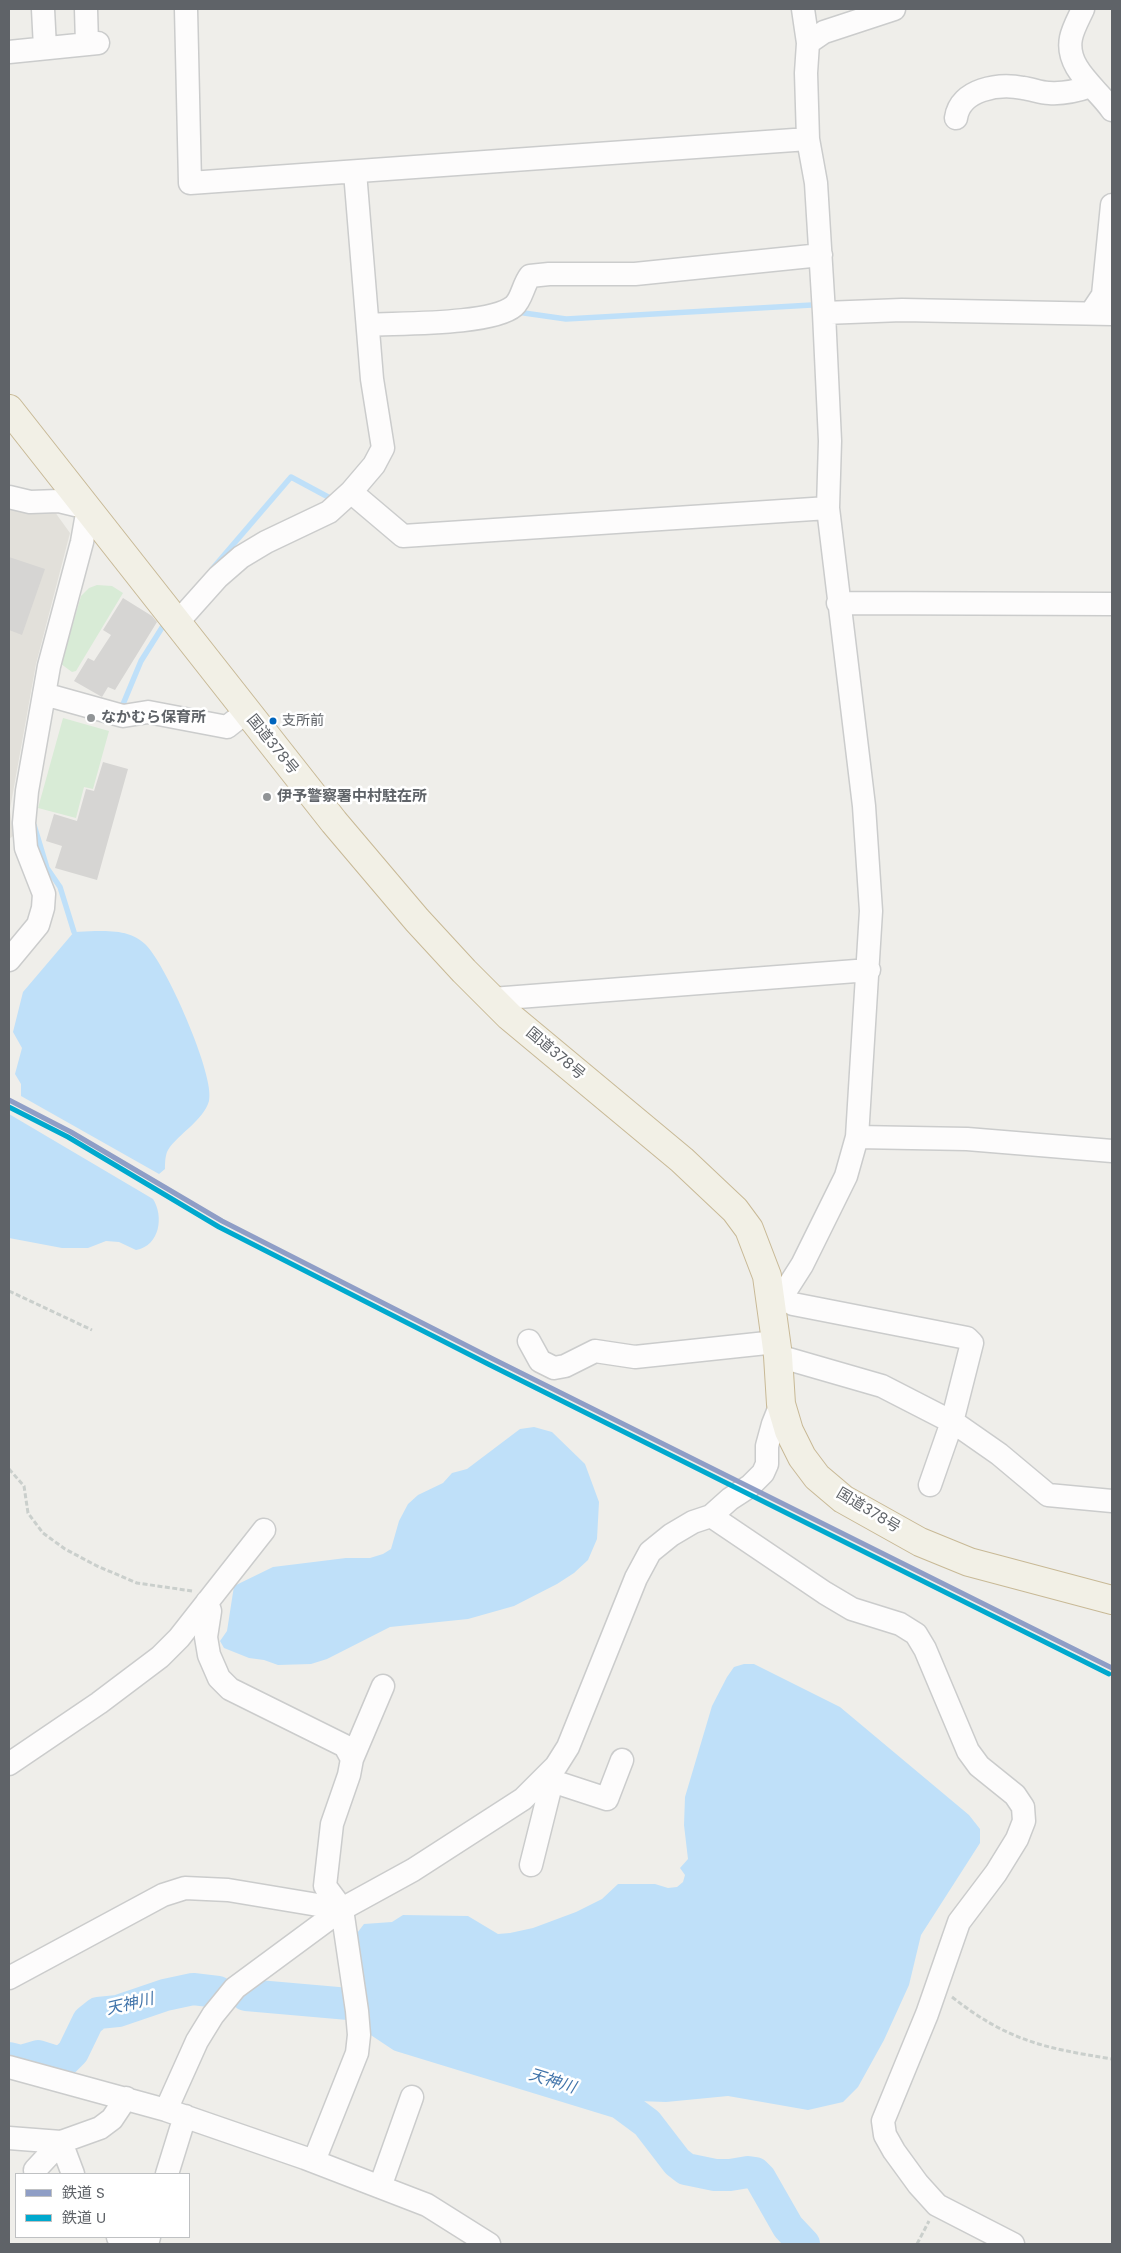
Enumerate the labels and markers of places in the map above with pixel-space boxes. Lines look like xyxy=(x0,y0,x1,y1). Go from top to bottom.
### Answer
place label: なかむら保育所 xyxy=(101,709,206,727)
marker: なかむら保育所 xyxy=(85,712,97,724)
place label: 支所前 xyxy=(282,713,324,729)
marker: 支所前 xyxy=(268,716,278,726)
place label: 伊予警察署中村駐在所 xyxy=(277,788,427,806)
marker: 伊予警察署中村駐在所 xyxy=(261,791,273,803)

